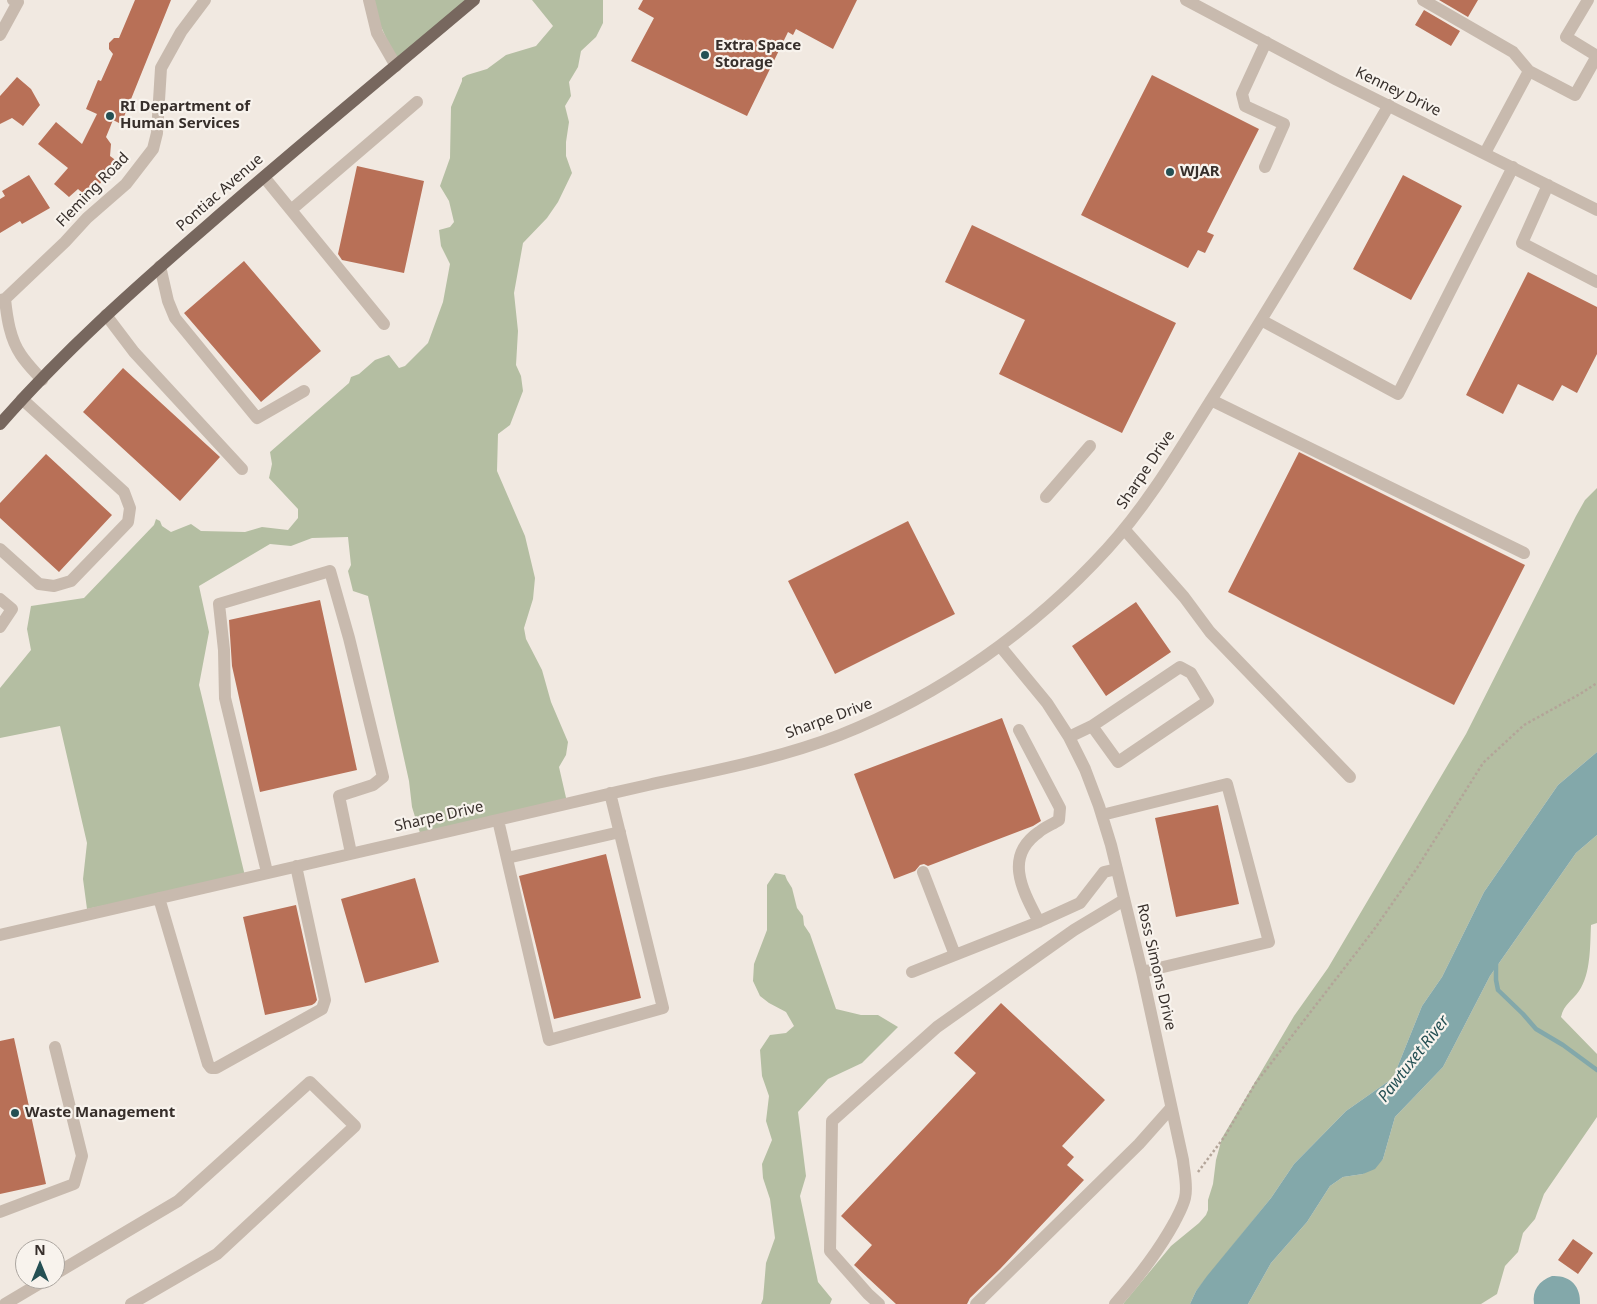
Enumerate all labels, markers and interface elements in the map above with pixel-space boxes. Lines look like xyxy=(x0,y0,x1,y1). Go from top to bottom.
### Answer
place label: Extra Space Storage xyxy=(715,37,801,72)
marker: Extra Space Storage xyxy=(699,49,711,61)
street label: Kenney Drive xyxy=(1352,64,1444,120)
place label: RI Department of Human Services xyxy=(120,98,250,133)
marker: RI Department of Human Services xyxy=(104,110,116,122)
street label: Fleming Road xyxy=(53,149,133,231)
street label: Pontiac Avenue xyxy=(173,150,267,236)
place label: WJAR xyxy=(1180,163,1220,181)
marker: WJAR xyxy=(1164,166,1176,178)
street label: Sharpe Drive xyxy=(1113,427,1179,513)
street label: Sharpe Drive xyxy=(783,695,875,743)
street label: Sharpe Drive xyxy=(393,798,485,836)
street label: Ross Simons Drive xyxy=(1133,902,1179,1032)
water label: Pawtuxet River xyxy=(1374,1012,1454,1106)
place label: Waste Management xyxy=(25,1104,175,1122)
marker: Waste Management xyxy=(9,1107,21,1119)
north arrow xyxy=(15,1239,65,1289)
text: N xyxy=(34,1240,46,1259)

